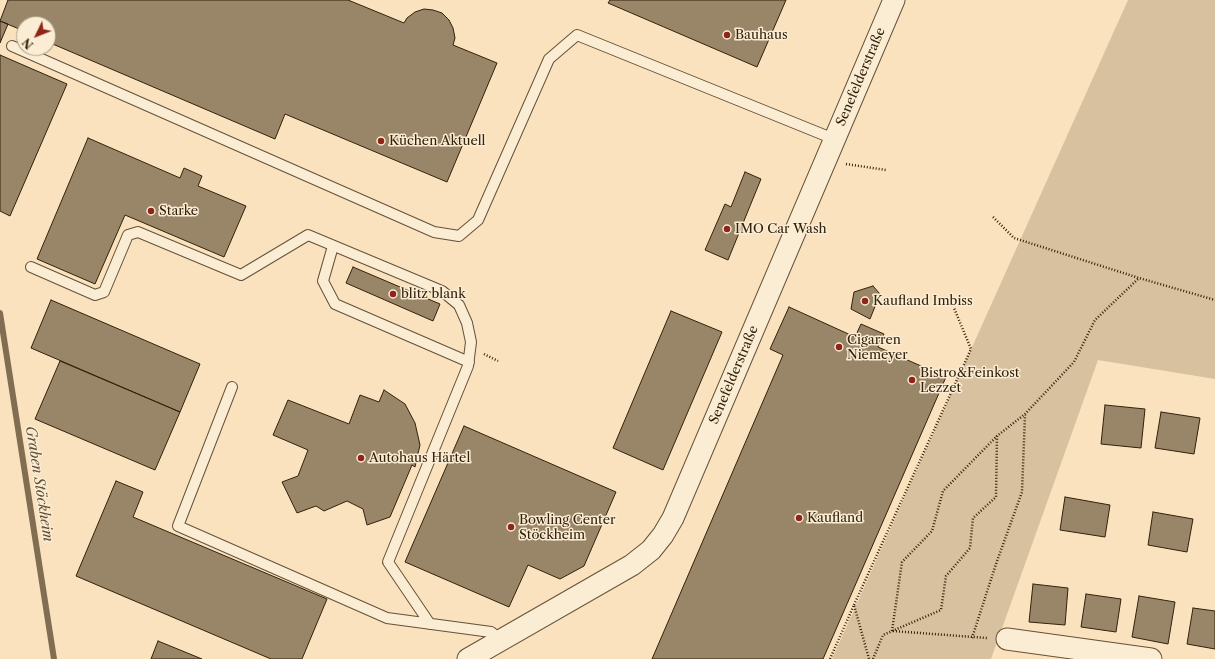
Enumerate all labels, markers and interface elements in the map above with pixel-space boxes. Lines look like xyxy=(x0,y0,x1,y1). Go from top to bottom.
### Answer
north arrow xyxy=(16,16,56,56)
street label: Senefelderstraße xyxy=(833,25,889,129)
place label: Bauhaus xyxy=(735,27,788,43)
marker: Bauhaus xyxy=(722,30,732,40)
text: N xyxy=(20,35,36,52)
place label: Küchen Aktuell xyxy=(389,133,485,149)
marker: Küchen Aktuell xyxy=(376,136,386,146)
place label: Starke xyxy=(159,203,198,219)
marker: Starke xyxy=(146,206,156,216)
place label: IMO Car Wash xyxy=(735,221,827,237)
marker: IMO Car Wash xyxy=(722,224,732,234)
place label: blitz blank xyxy=(401,286,466,302)
marker: blitz blank xyxy=(388,289,398,299)
place label: Kaufland Imbiss xyxy=(873,293,973,309)
marker: Kaufland Imbiss xyxy=(860,296,870,306)
street label: Senefelderstraße xyxy=(706,323,762,427)
place label: Cigarren Niemeyer xyxy=(847,332,908,363)
marker: Cigarren Niemeyer xyxy=(834,342,844,352)
place label: Bistro&Feinkost Lezzet xyxy=(920,365,1019,396)
marker: Bistro&Feinkost Lezzet xyxy=(907,375,917,385)
water label: Graben Stöckheim xyxy=(22,425,56,543)
place label: Autohaus Härtel xyxy=(369,450,470,466)
marker: Autohaus Härtel xyxy=(356,453,366,463)
place label: Kaufland xyxy=(807,510,863,526)
place label: Bowling Center Stöckheim xyxy=(519,512,615,543)
marker: Kaufland xyxy=(794,513,804,523)
marker: Bowling Center Stöckheim xyxy=(506,522,516,532)

